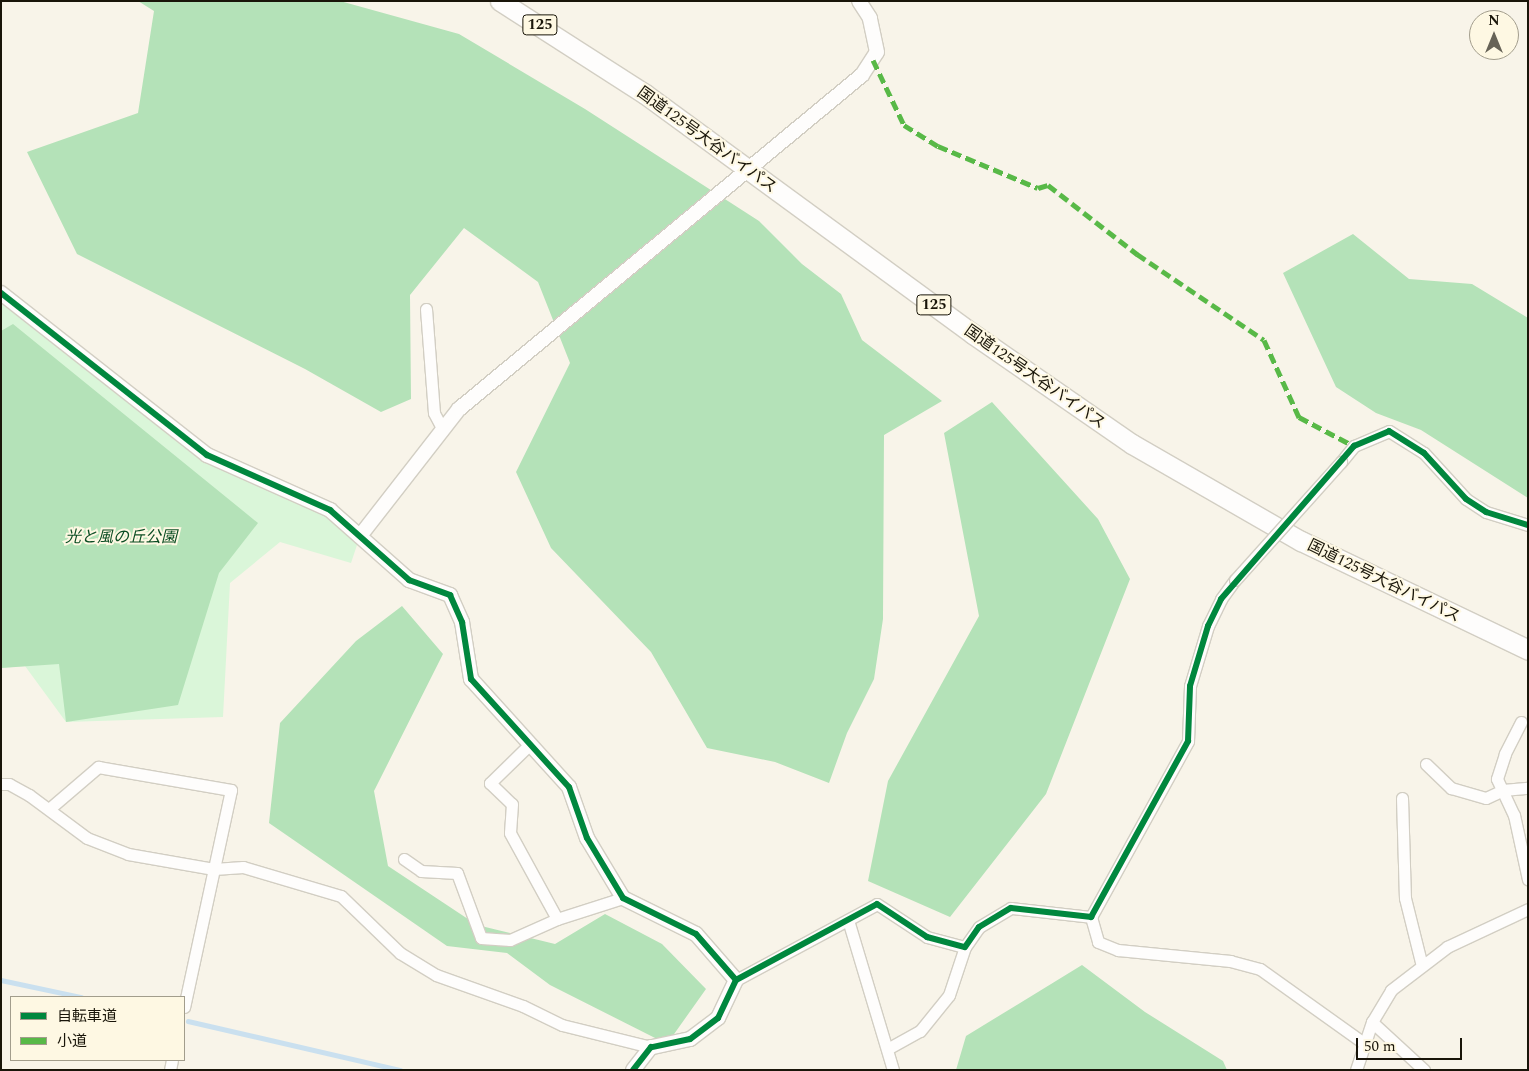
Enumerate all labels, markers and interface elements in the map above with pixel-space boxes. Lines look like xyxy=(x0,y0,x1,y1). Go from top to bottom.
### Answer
north arrow xyxy=(1469,10,1519,60)
text: N xyxy=(1488,10,1500,31)
road number: 125 xyxy=(521,12,559,38)
street label: 国道125号大谷バイパス xyxy=(633,83,781,197)
road number: 125 xyxy=(915,292,953,318)
street label: 国道125号大谷バイパス xyxy=(961,321,1109,433)
park label: 光と風の丘公園 xyxy=(65,527,177,547)
street label: 国道125号大谷バイパス xyxy=(1304,536,1464,626)
legend xyxy=(10,996,185,1061)
text: 自転車道 xyxy=(57,1005,117,1028)
scale bar xyxy=(1359,1028,1465,1060)
text: 小道 xyxy=(57,1030,87,1053)
text: 50 m xyxy=(1364,1035,1396,1058)

